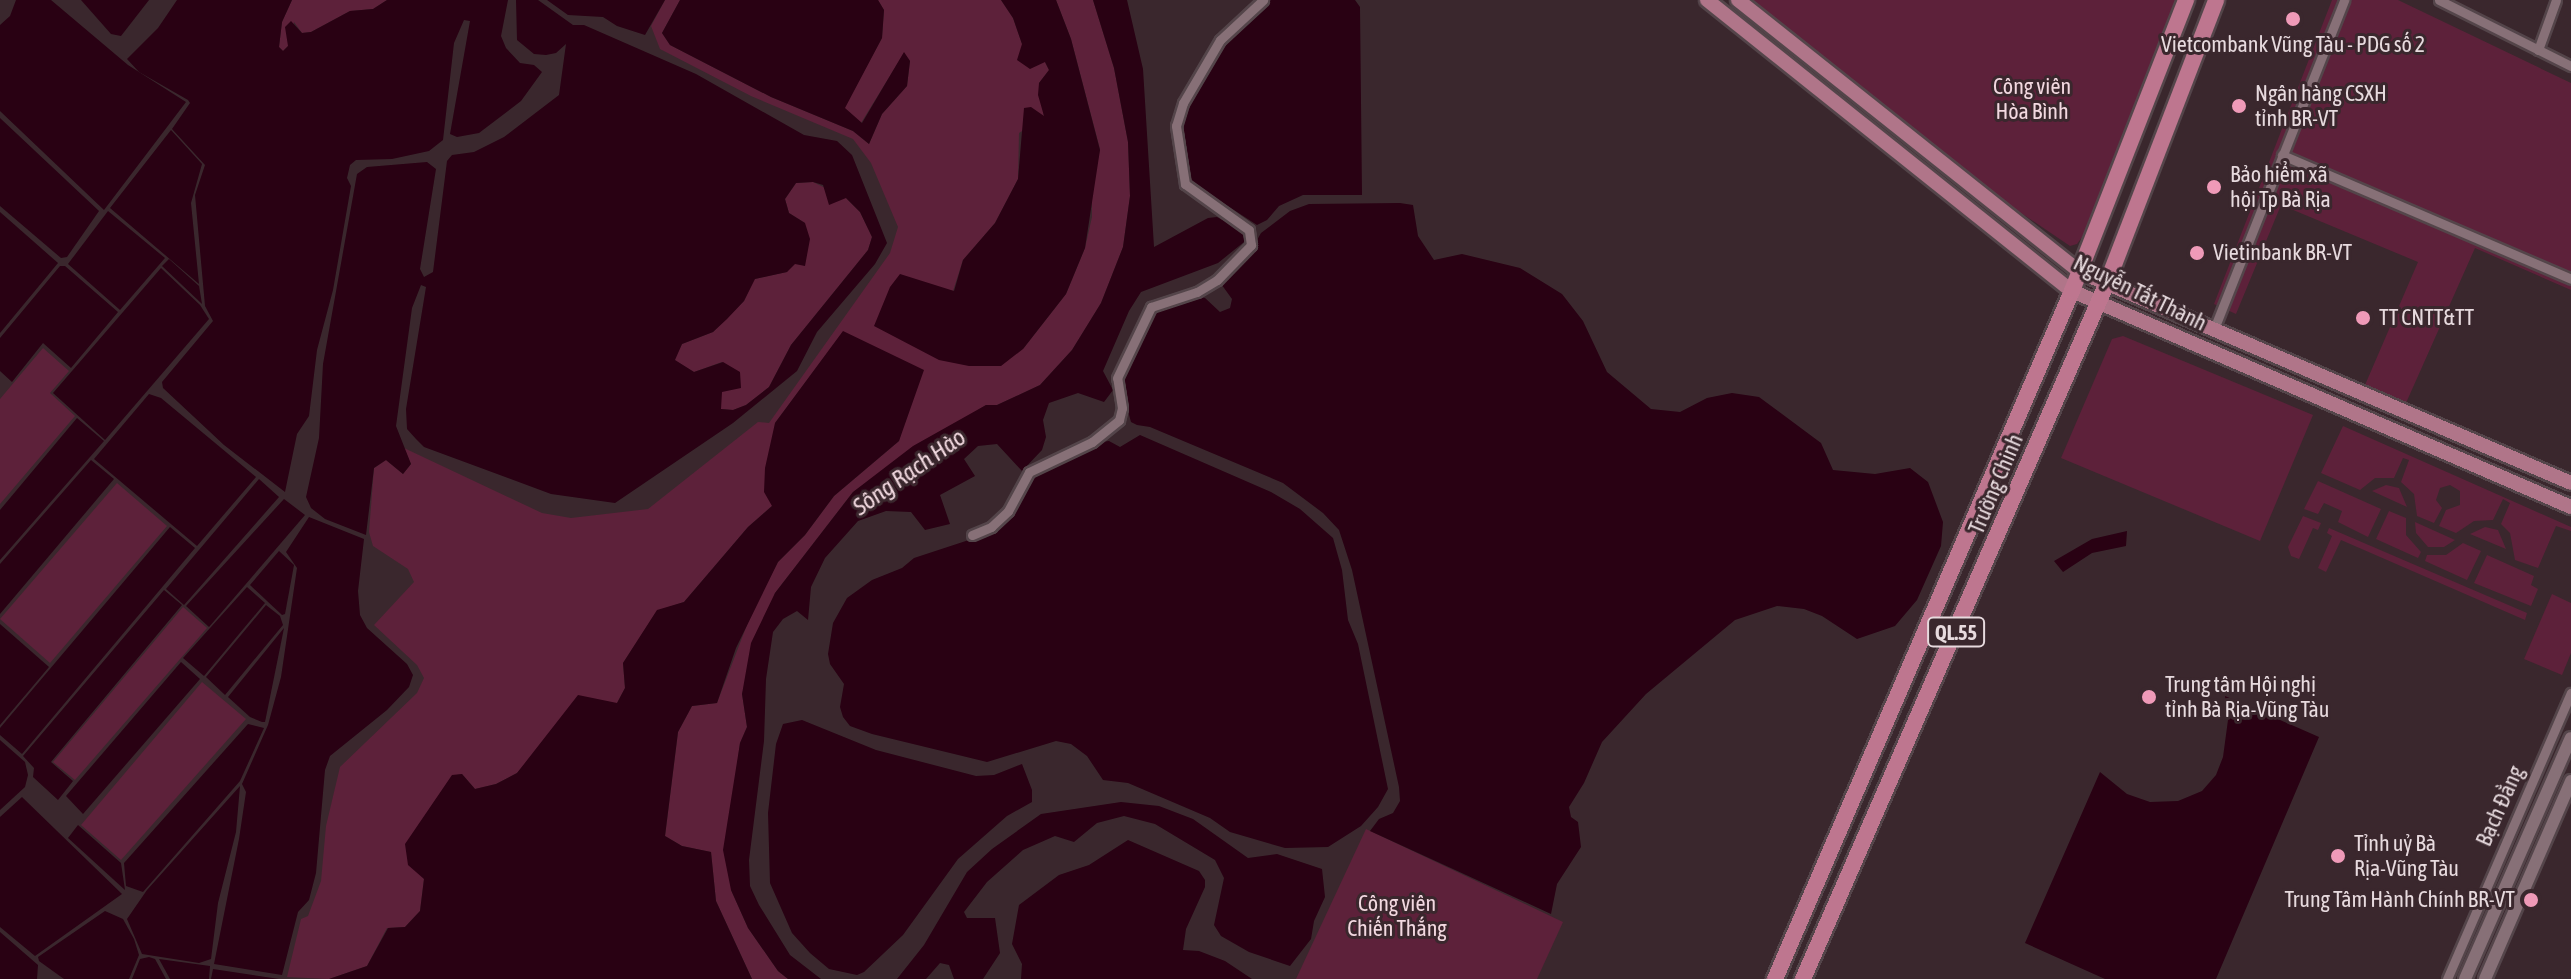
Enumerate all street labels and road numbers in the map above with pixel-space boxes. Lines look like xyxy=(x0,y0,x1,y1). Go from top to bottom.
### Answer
street label: Nguyễn Tất Thành xyxy=(2069,249,2211,337)
street label: Trường Chinh xyxy=(1963,430,2029,538)
road number: QL.55 xyxy=(1926,616,1986,648)
street label: Bạch Đằng xyxy=(2471,762,2529,850)

